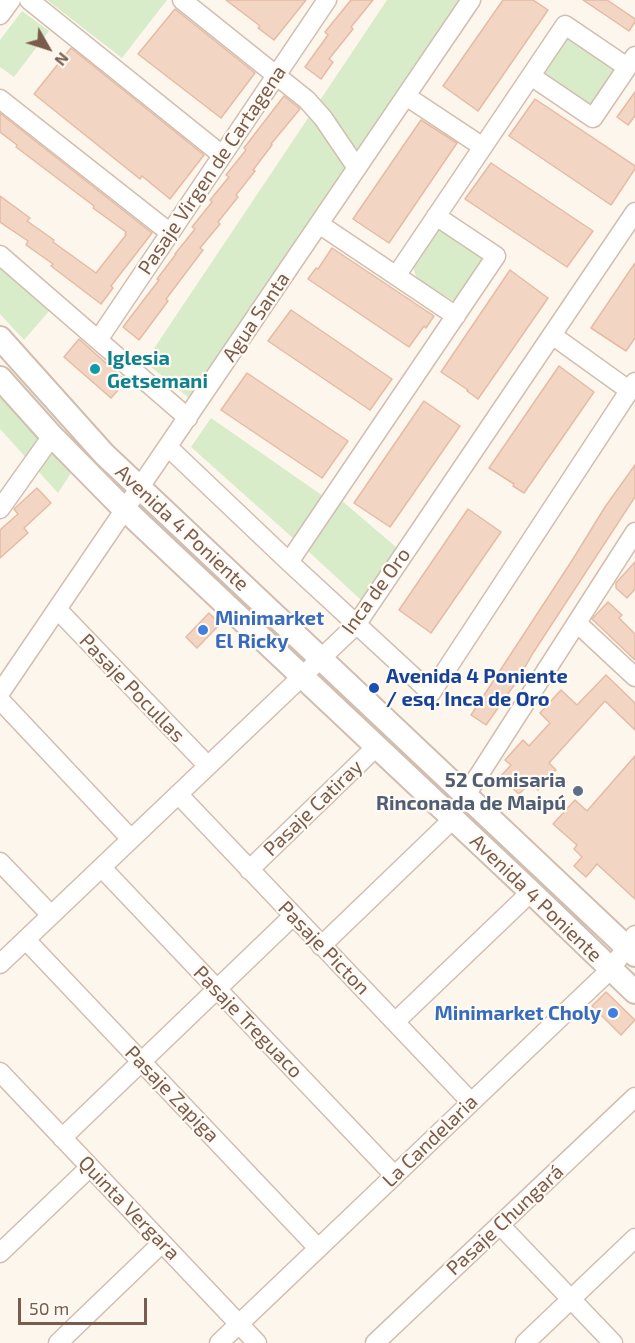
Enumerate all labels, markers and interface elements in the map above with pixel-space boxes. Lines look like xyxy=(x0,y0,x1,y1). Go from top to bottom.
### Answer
north arrow xyxy=(18,18,78,78)
text: N xyxy=(51,49,73,70)
street label: Pasaje Virgen de Cartagena xyxy=(133,61,291,279)
street label: Agua Santa xyxy=(217,268,295,366)
place label: Iglesia Getsemani xyxy=(107,346,208,393)
marker: Iglesia Getsemani xyxy=(88,362,102,376)
street label: Avenida 4 Poniente xyxy=(110,460,254,596)
street label: Inca de Oro xyxy=(337,543,415,639)
place label: Minimarket El Ricky xyxy=(215,606,324,653)
marker: Minimarket El Ricky xyxy=(196,623,210,637)
street label: Pasaje Pocullas xyxy=(74,629,190,747)
place label: Avenida 4 Poniente / esq. Inca de Oro xyxy=(386,664,568,711)
marker: Avenida 4 Poniente / esq. Inca de Oro xyxy=(367,681,381,695)
street label: Pasaje Catiray xyxy=(258,755,368,861)
place label: 52 Comisaria Rinconada de Maipú xyxy=(376,768,566,815)
marker: 52 Comisaria Rinconada de Maipú xyxy=(571,784,585,798)
street label: Avenida 4 Poniente xyxy=(465,829,607,967)
street label: Pasaje Picton xyxy=(273,896,375,1000)
street label: Pasaje Treguaco xyxy=(188,961,308,1083)
place label: Minimarket Choly xyxy=(435,1001,601,1025)
marker: Minimarket Choly xyxy=(606,1006,620,1020)
street label: Pasaje Zapiga xyxy=(120,1041,224,1147)
street label: La Candelaria xyxy=(377,1090,483,1192)
street label: Quinta Vergara xyxy=(73,1151,185,1265)
street label: Pasaje Chungará xyxy=(442,1160,568,1280)
scale bar xyxy=(21,1286,150,1324)
text: 50 m xyxy=(29,1297,69,1319)

